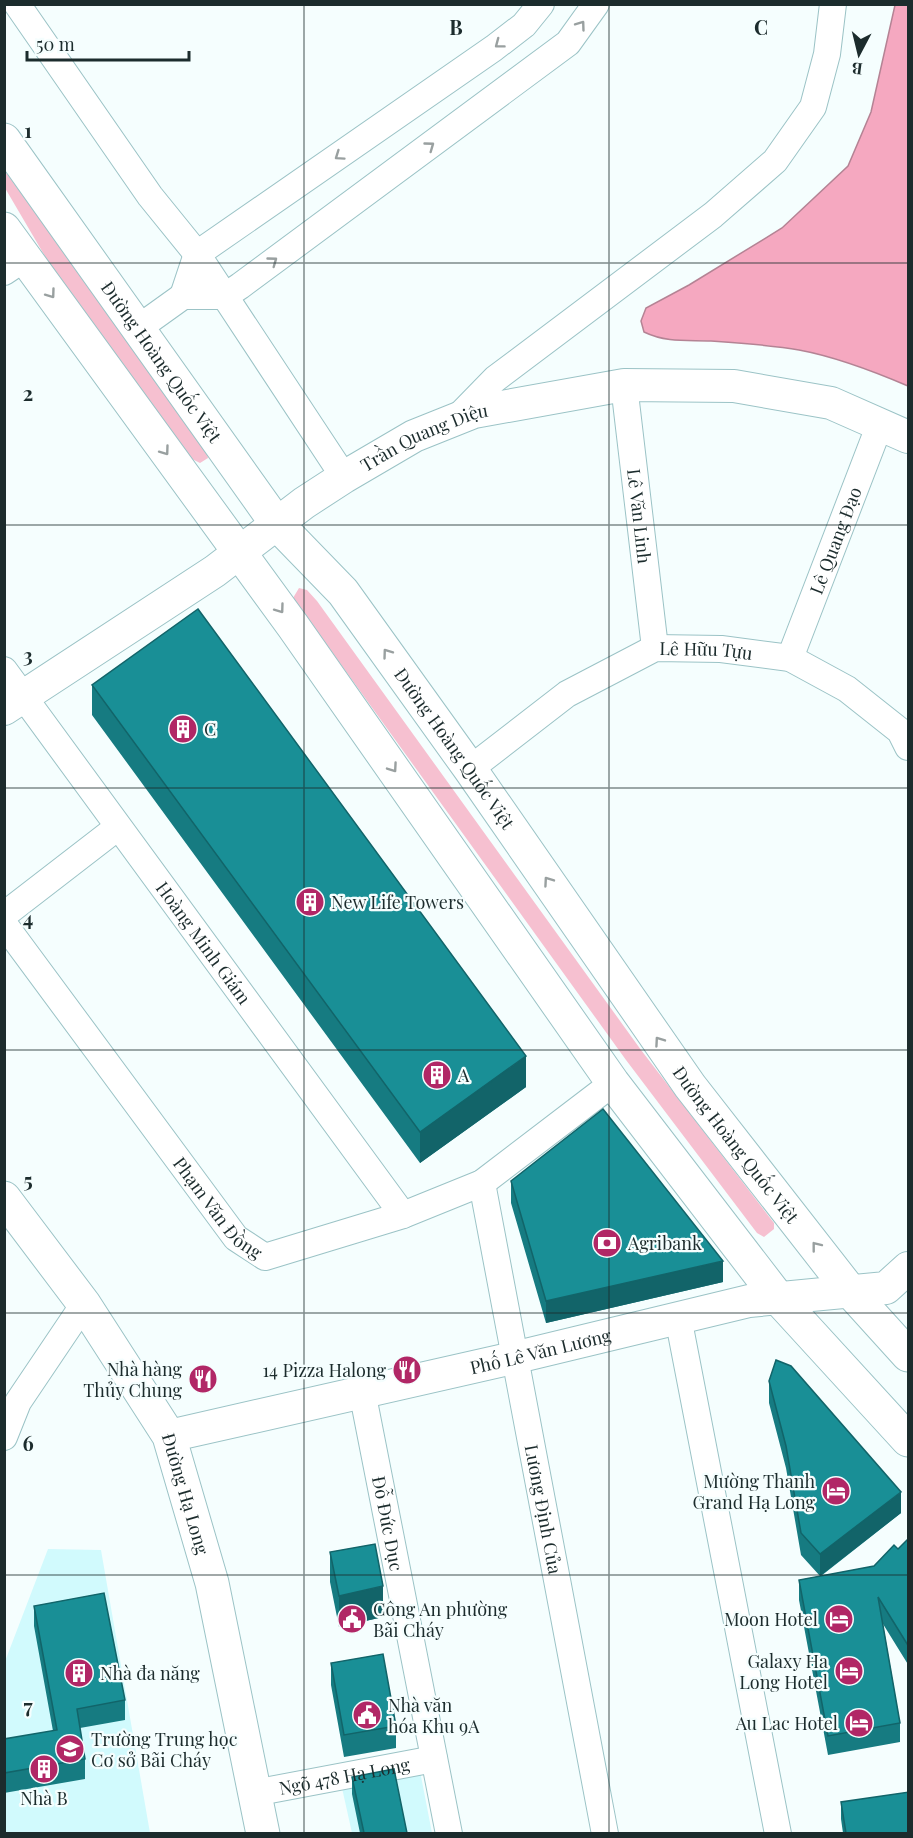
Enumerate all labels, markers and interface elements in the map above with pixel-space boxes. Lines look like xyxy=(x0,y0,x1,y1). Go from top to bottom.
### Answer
text: B xyxy=(449,13,463,40)
text: C xyxy=(754,13,768,40)
one-way arrow xyxy=(574,20,585,31)
scale bar xyxy=(27,24,189,62)
north arrow xyxy=(829,24,889,84)
text: 50 m xyxy=(36,32,75,56)
one-way arrow xyxy=(494,37,505,48)
text: B xyxy=(850,58,864,80)
text: 1 xyxy=(24,116,32,143)
one-way arrow xyxy=(424,143,435,154)
one-way arrow xyxy=(334,149,345,160)
one-way arrow xyxy=(266,258,277,269)
street label: Đường Hoàng Quốc Việt xyxy=(96,276,228,448)
one-way arrow xyxy=(43,287,54,298)
text: 2 xyxy=(23,379,33,406)
street label: Trần Quang Diệu xyxy=(356,398,490,477)
one-way arrow xyxy=(158,445,169,456)
street label: Lê Văn Linh xyxy=(622,467,657,565)
street label: Lê Quang Đạo xyxy=(804,483,867,598)
one-way arrow xyxy=(273,602,284,613)
street label: Lê Hữu Tựu xyxy=(659,636,755,665)
text: 3 xyxy=(23,641,33,668)
one-way arrow xyxy=(383,649,394,660)
street label: Đường Hoàng Quốc Việt xyxy=(389,663,520,834)
building icon: C xyxy=(167,713,199,745)
place label: C xyxy=(204,717,216,741)
one-way arrow xyxy=(386,762,397,773)
street label: Hoàng Minh Giám xyxy=(151,877,257,1009)
one-way arrow xyxy=(544,877,555,888)
building icon: New Life Towers xyxy=(294,886,326,918)
place label: New Life Towers xyxy=(331,890,464,914)
text: 4 xyxy=(23,904,33,931)
one-way arrow xyxy=(655,1037,666,1048)
building icon: A xyxy=(421,1059,453,1091)
street label: Đường Hoàng Quốc Việt xyxy=(668,1061,805,1228)
place label: A xyxy=(457,1063,470,1087)
street label: Phạm Văn Đồng xyxy=(168,1152,267,1264)
text: 5 xyxy=(23,1166,33,1193)
bank icon: Agribank xyxy=(591,1227,623,1259)
place label: Agribank xyxy=(627,1231,702,1255)
one-way arrow xyxy=(812,1242,823,1253)
street label: Phố Lê Văn Lương xyxy=(468,1323,614,1379)
restaurant icon: 14 Pizza Halong xyxy=(391,1354,423,1386)
place label: Nhà hàng Thủy Chung xyxy=(83,1357,182,1402)
place label: 14 Pizza Halong xyxy=(262,1358,386,1382)
restaurant icon: Nhà hàng Thủy Chung xyxy=(187,1363,219,1395)
text: 6 xyxy=(22,1429,34,1456)
street label: Đường Hạ Long xyxy=(157,1430,215,1558)
street label: Lương Định Của xyxy=(520,1442,568,1576)
place label: Mường Thanh Grand Hạ Long xyxy=(692,1469,815,1514)
street label: Đỗ Đức Dục xyxy=(367,1474,409,1573)
hotel icon: Mường Thanh Grand Hạ Long xyxy=(820,1475,852,1507)
place label: Công An phường Bãi Cháy xyxy=(373,1597,508,1642)
public building icon: Công An phường Bãi Cháy xyxy=(336,1603,368,1635)
hotel icon: Moon Hotel xyxy=(823,1603,855,1635)
place label: Moon Hotel xyxy=(724,1607,818,1631)
place label: Galaxy Ha Long Hotel xyxy=(739,1649,828,1694)
hotel icon: Galaxy Ha Long Hotel xyxy=(833,1655,865,1687)
building icon: Nhà đa năng xyxy=(63,1657,95,1689)
place label: Nhà đa năng xyxy=(100,1661,200,1685)
text: 7 xyxy=(23,1692,33,1719)
place label: Nhà văn hóa Khu 9A xyxy=(388,1693,480,1738)
public building icon: Nhà văn hóa Khu 9A xyxy=(351,1699,383,1731)
hotel icon: Au Lac Hotel xyxy=(843,1707,875,1739)
place label: Au Lac Hotel xyxy=(735,1711,838,1735)
place label: Trường Trung học Cơ sở Bãi Cháy xyxy=(91,1727,238,1772)
school or university icon: Trường Trung học Cơ sở Bãi Cháy xyxy=(54,1733,86,1765)
street label: Ngõ 478 Hạ Long xyxy=(277,1752,412,1800)
building icon: Nhà B xyxy=(28,1753,60,1785)
place label: Nhà B xyxy=(20,1786,68,1810)

